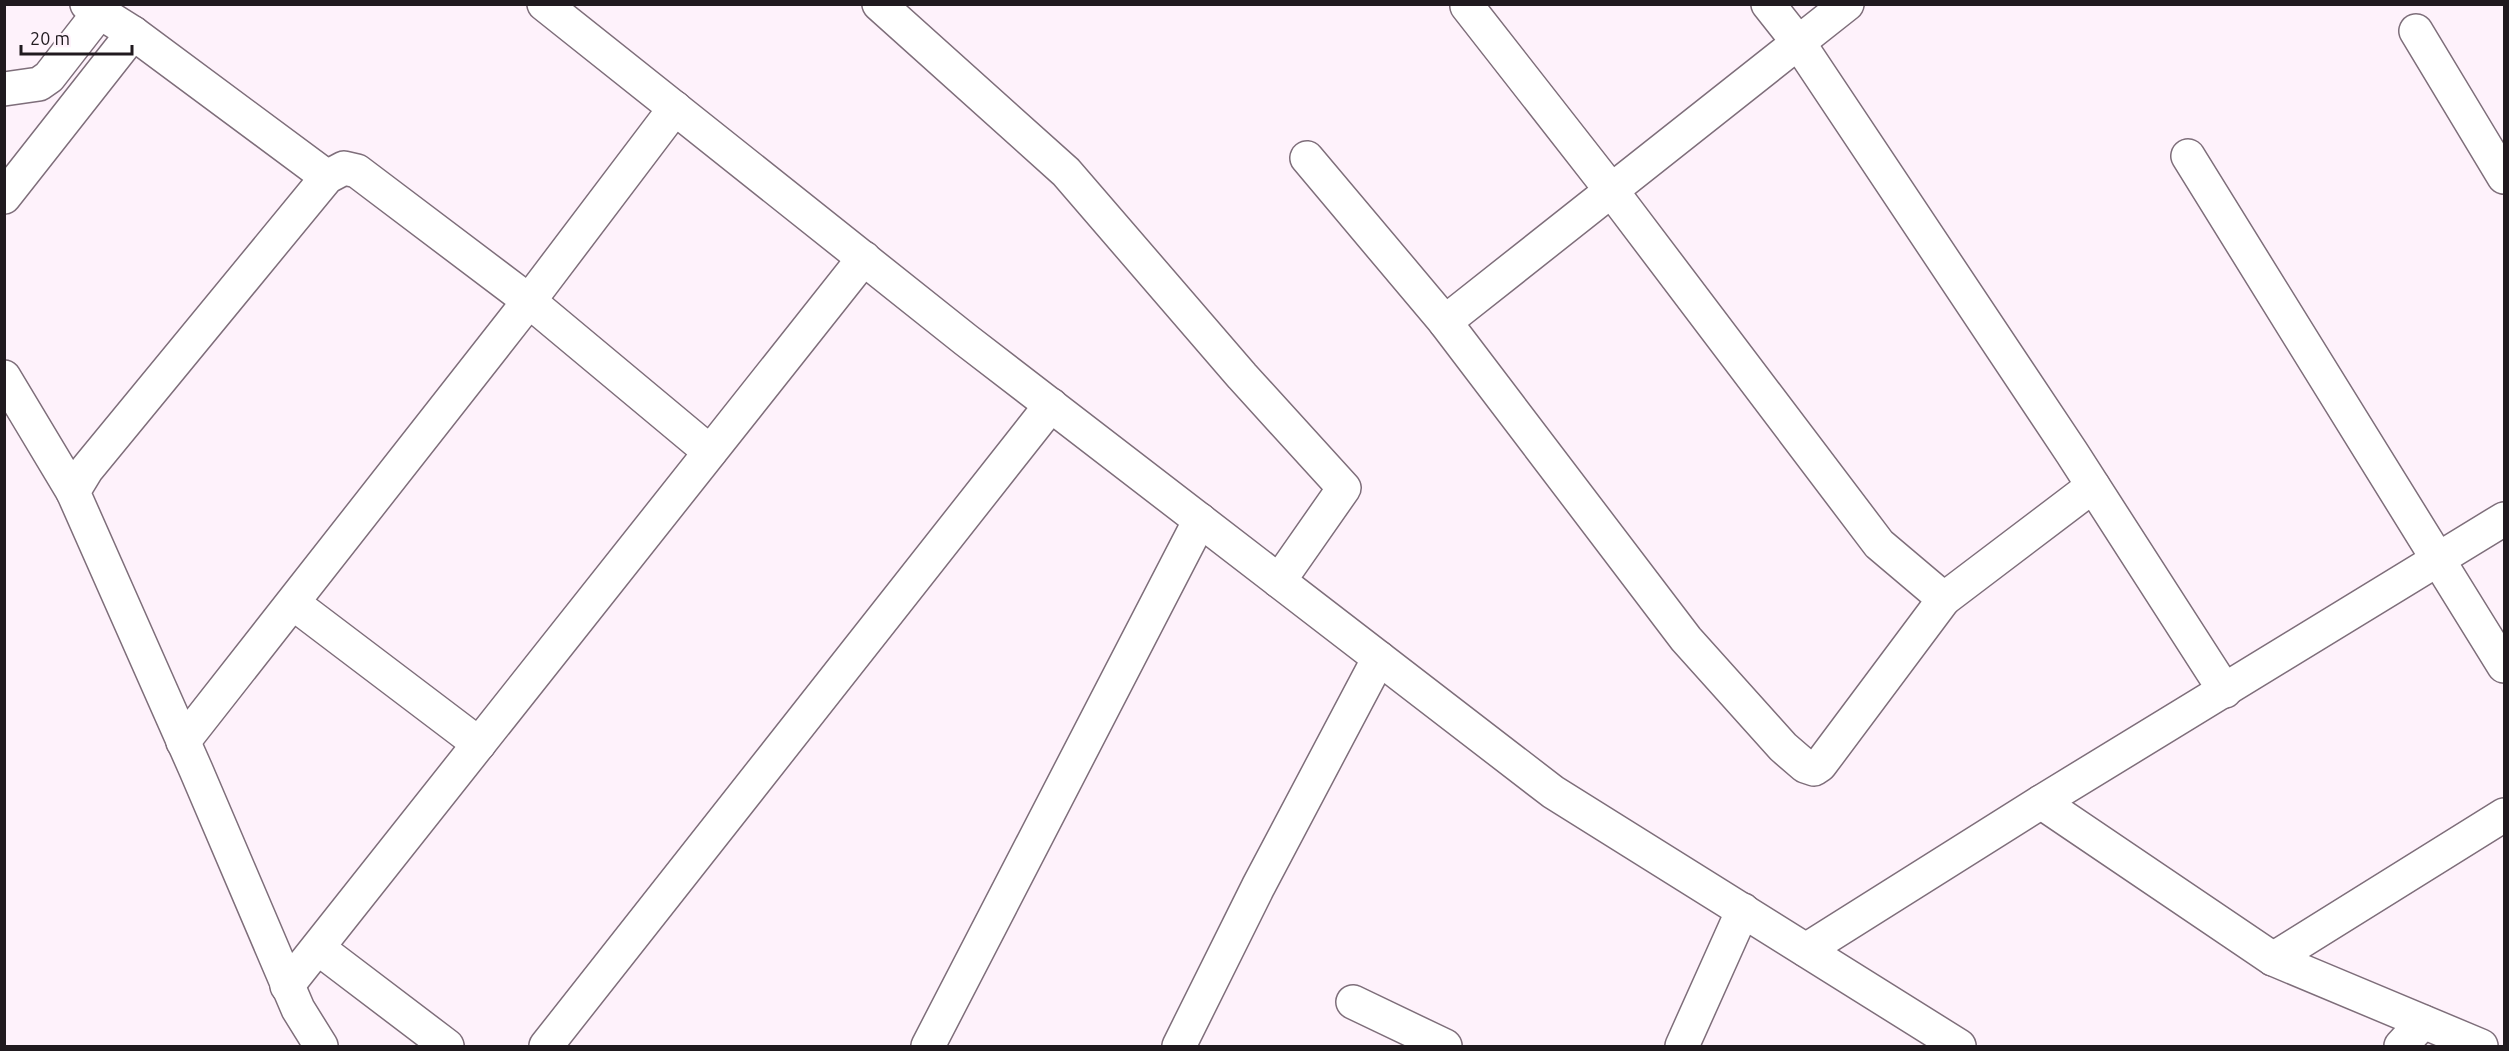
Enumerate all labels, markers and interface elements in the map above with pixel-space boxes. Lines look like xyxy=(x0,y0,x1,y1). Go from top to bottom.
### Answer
scale bar xyxy=(21,18,132,56)
text: 20 m xyxy=(30,28,70,48)

